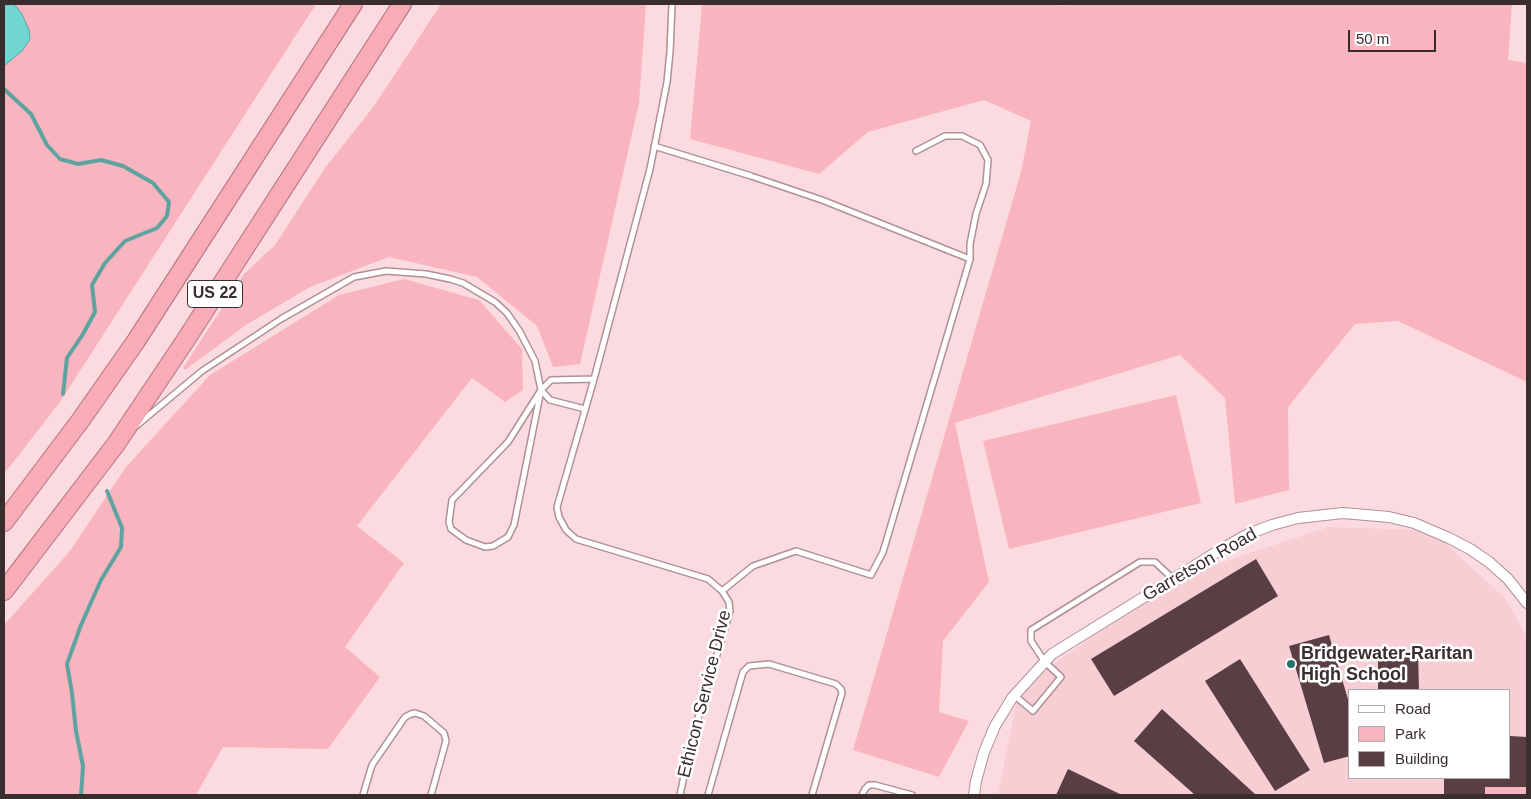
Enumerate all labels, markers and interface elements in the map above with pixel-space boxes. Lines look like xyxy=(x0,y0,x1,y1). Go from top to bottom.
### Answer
scale bar xyxy=(1351,20,1438,52)
text: 50 m xyxy=(1356,30,1389,47)
road number: US 22 xyxy=(188,280,242,308)
street label: Garretson Road xyxy=(1139,524,1261,606)
street label: Ethicon Service Drive xyxy=(674,608,736,780)
place label: Bridgewater-Raritan High School xyxy=(1301,643,1473,686)
marker: Bridgewater-Raritan High School xyxy=(1285,658,1297,670)
legend xyxy=(1348,689,1511,779)
text: Road xyxy=(1395,700,1431,717)
text: Park xyxy=(1395,725,1426,742)
text: Building xyxy=(1395,750,1448,767)

